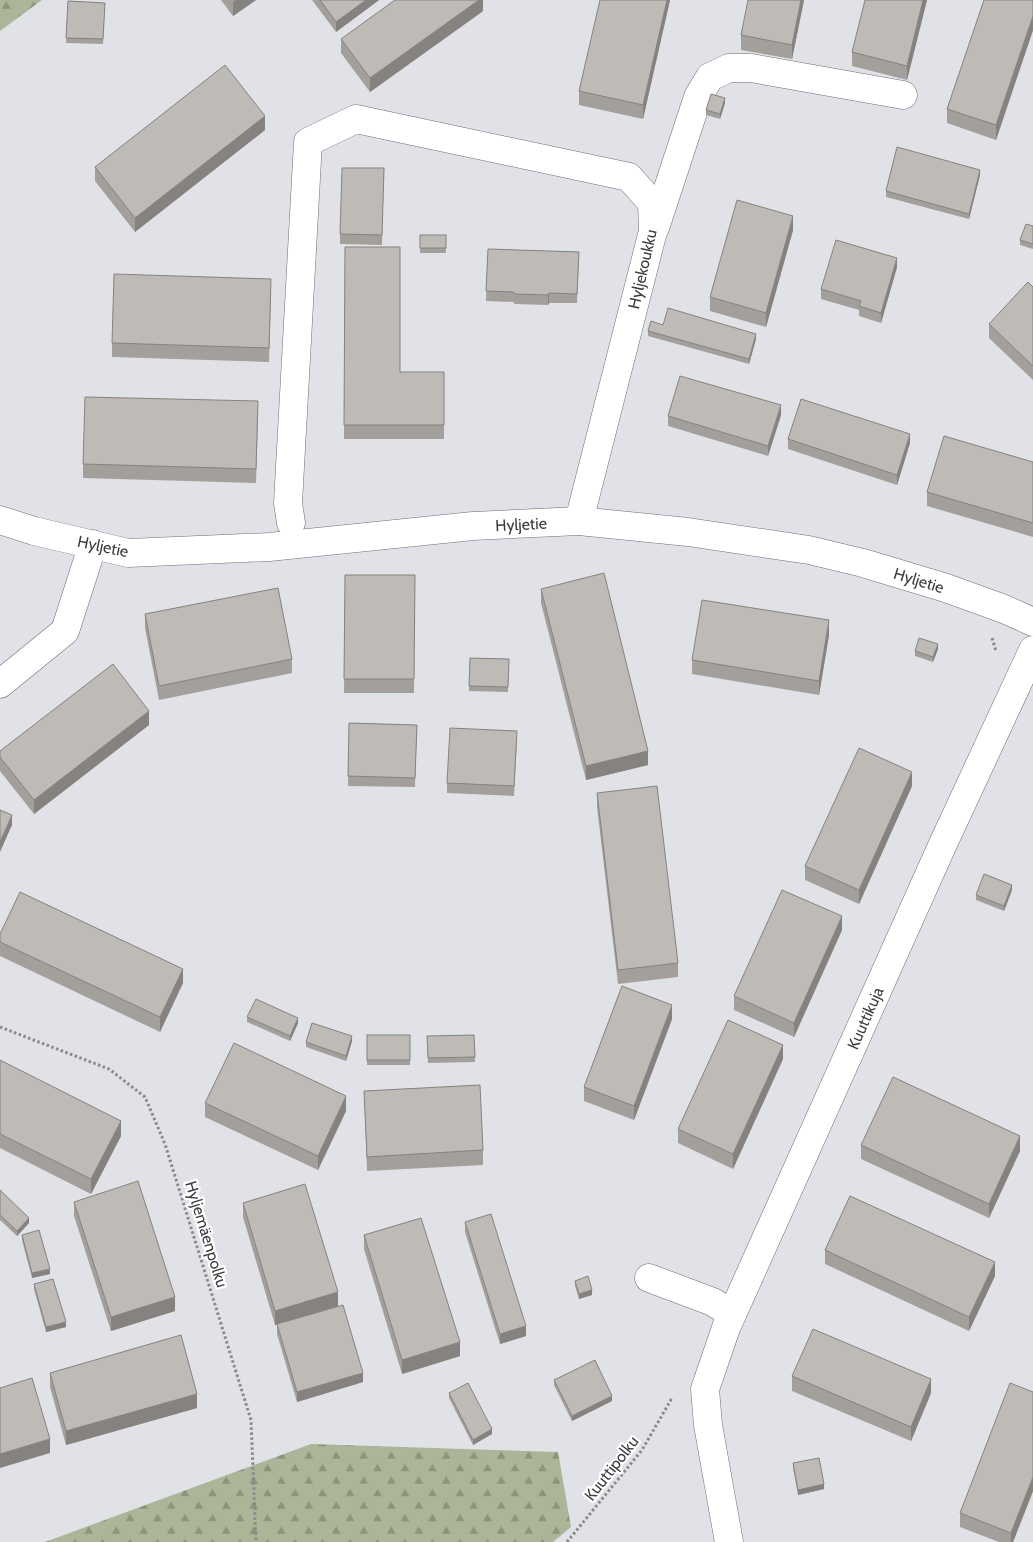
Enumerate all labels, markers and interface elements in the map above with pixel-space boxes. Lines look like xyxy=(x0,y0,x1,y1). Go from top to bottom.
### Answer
street label: Hyljekoukku xyxy=(624,227,661,311)
street label: Hyljetie xyxy=(495,514,547,535)
street label: Hyljetie xyxy=(76,532,130,561)
street label: Hyljetie xyxy=(891,564,946,597)
street label: Kuuttikuja xyxy=(843,984,888,1052)
street label: Hyljemäenpolku xyxy=(181,1179,232,1290)
street label: Kuuttipolku xyxy=(580,1432,642,1504)

